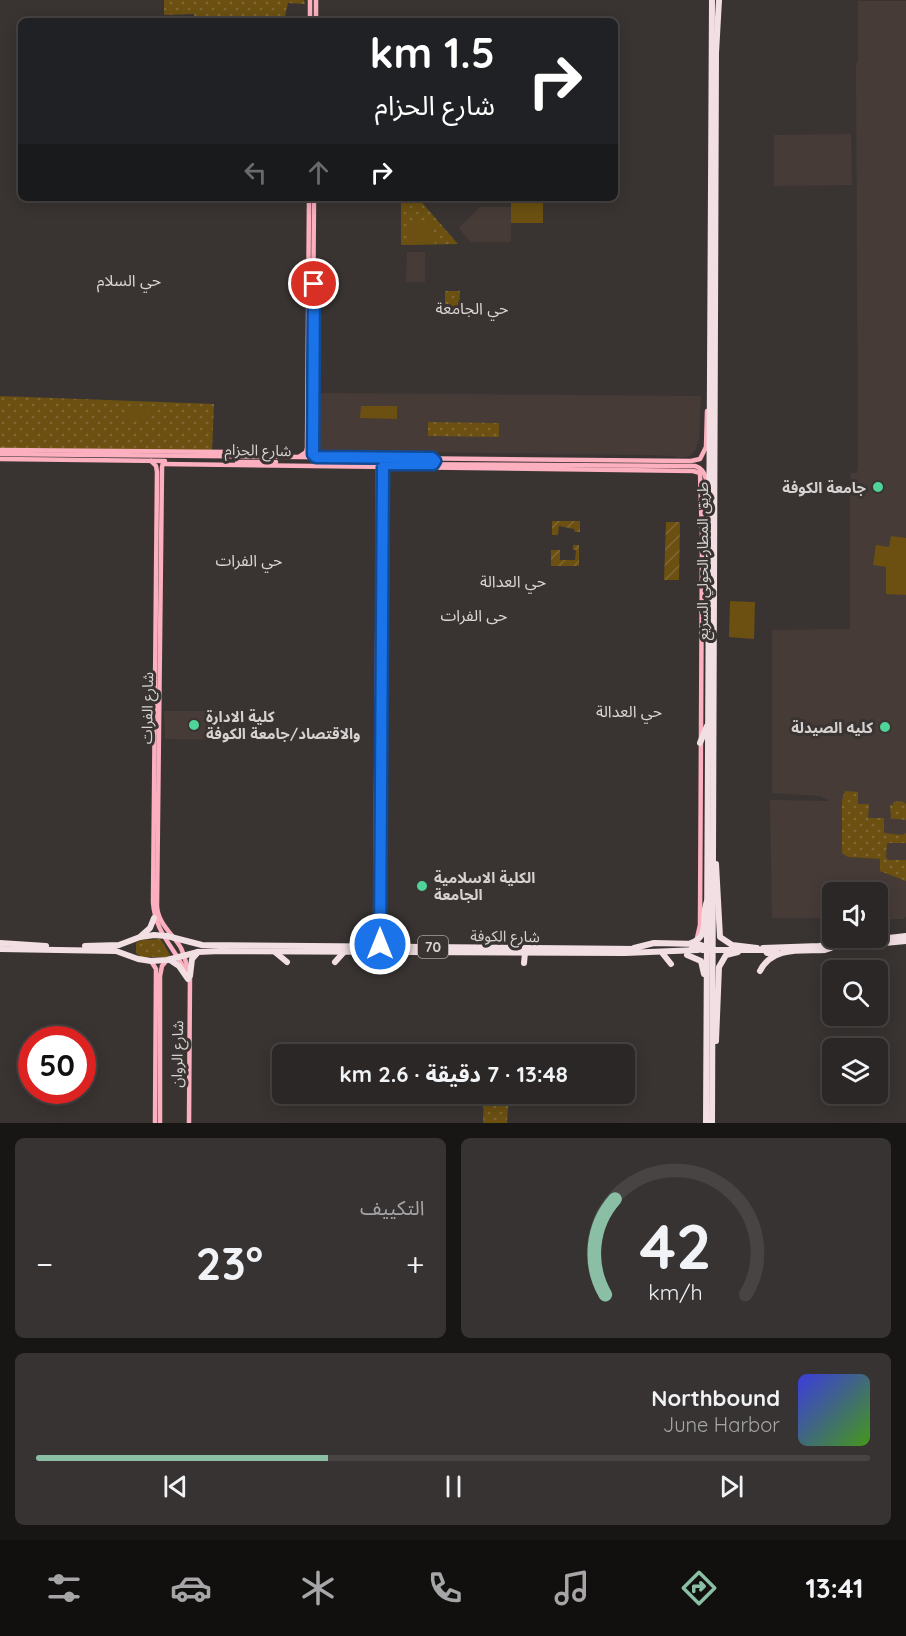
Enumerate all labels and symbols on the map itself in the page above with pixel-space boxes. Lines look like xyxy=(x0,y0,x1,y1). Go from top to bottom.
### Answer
pin xyxy=(288,258,339,309)
district label: حي السلام xyxy=(97,270,161,293)
district label: حي الجامعة xyxy=(436,298,508,321)
street label: شارع الحزام xyxy=(224,440,292,463)
place label: جامعة الكوفة xyxy=(782,478,867,497)
marker: جامعة الكوفة xyxy=(871,480,885,494)
street label: طريق المطار الحولي السريع xyxy=(693,482,715,640)
district label: حي الفرات xyxy=(215,550,283,573)
district label: حي العدالة xyxy=(480,571,546,594)
district label: حی الفرات xyxy=(440,605,508,625)
street label: شارع الفرات xyxy=(137,671,160,744)
district label: حي العدالة xyxy=(596,701,662,724)
place label: كلية الادارة والاقتصاد/جامعة الكوفة xyxy=(206,707,361,743)
marker: كلية الادارة والاقتصاد/جامعة الكوفة xyxy=(187,718,201,732)
place label: كليه الصيدلة xyxy=(791,718,873,737)
marker: كليه الصيدلة xyxy=(878,720,892,734)
place label: الكلية الاسلامية الجامعة xyxy=(434,868,535,904)
marker: الكلية الاسلامية الجامعة xyxy=(415,879,429,893)
position arrow xyxy=(348,912,412,976)
street label: شارع الكوفة xyxy=(470,926,540,949)
road number: 70 xyxy=(418,936,448,958)
street label: شارع الروان xyxy=(167,1020,190,1088)
speed limit sign: 50 xyxy=(18,1026,96,1104)

